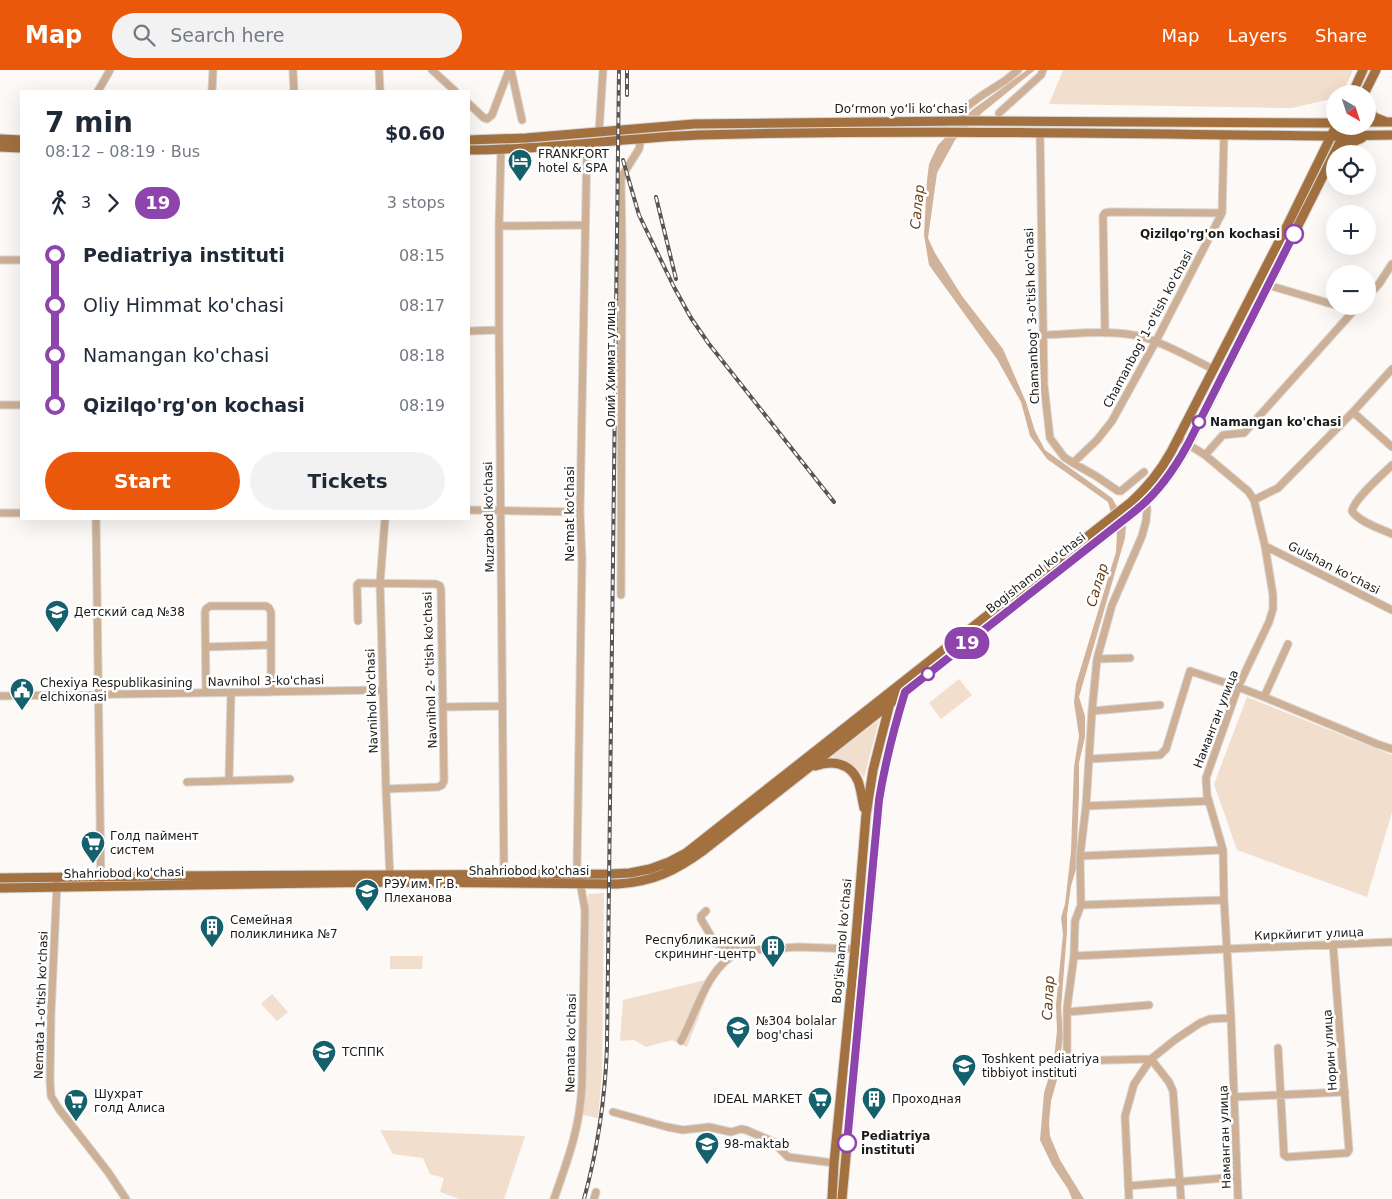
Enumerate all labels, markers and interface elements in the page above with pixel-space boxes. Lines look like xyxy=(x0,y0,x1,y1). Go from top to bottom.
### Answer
search box xyxy=(112,13,462,58)
text: Map xyxy=(25,21,82,49)
icon: search xyxy=(130,21,158,49)
text: Search here xyxy=(170,24,284,46)
text: Map xyxy=(1161,25,1199,46)
text: Layers xyxy=(1227,25,1287,46)
text: Share xyxy=(1315,25,1367,46)
north arrow xyxy=(1326,85,1376,135)
map controls xyxy=(1326,85,1376,315)
street label: Do‘rmon yo‘li ko‘chasi xyxy=(834,102,968,116)
text: 7 min xyxy=(45,106,133,139)
text: $0.60 xyxy=(385,122,445,144)
text: 08:12 – 08:19 · Bus xyxy=(45,142,200,161)
button: locate xyxy=(1326,145,1376,195)
place label: FRANKFORT hotel & SPA xyxy=(538,147,610,175)
hotel icon: FRANKFORT hotel & SPA xyxy=(507,148,533,182)
water label: Салар xyxy=(907,184,927,230)
icon: walk xyxy=(45,189,73,217)
icon: forward xyxy=(99,189,127,217)
text: 19 xyxy=(145,192,170,213)
text: 3 xyxy=(81,193,91,212)
text: 3 stops xyxy=(387,193,445,212)
button: + xyxy=(1326,205,1376,255)
marker: Qizilqo'rg'on kochasi xyxy=(1284,224,1304,244)
place label: Qizilqo'rg'on kochasi xyxy=(1140,227,1280,241)
street label: Chamanbog' 3-o'tish ko'chasi xyxy=(1022,228,1042,404)
text: Pediatriya instituti xyxy=(83,244,285,266)
text: 08:15 xyxy=(399,246,445,265)
street label: Chamanbog' 1-o'tish ko'chasi xyxy=(1100,248,1196,410)
button: − xyxy=(1326,265,1376,315)
text: Oliy Himmat ko'chasi xyxy=(83,294,284,316)
text: 08:17 xyxy=(399,296,445,315)
street label: Олий Химмат улица xyxy=(604,301,618,427)
text: Namangan ko'chasi xyxy=(83,344,269,366)
text: 08:18 xyxy=(399,346,445,365)
text: Qizilqo'rg'on kochasi xyxy=(83,394,305,416)
text: 08:19 xyxy=(399,396,445,415)
marker: Namangan ko'chasi xyxy=(1192,415,1206,429)
place label: Namangan ko'chasi xyxy=(1210,415,1341,429)
button: Start xyxy=(45,452,240,510)
button: Tickets xyxy=(250,452,445,510)
street label: Muzrabod ko'chasi xyxy=(481,461,497,573)
street label: Ne'mat ko'chasi xyxy=(563,466,577,562)
street label: Bogishamol ko'chasi xyxy=(984,530,1088,616)
street label: Gulshan ko'chasi xyxy=(1286,539,1382,597)
water label: Салар xyxy=(1083,561,1111,609)
street label: Navnihol 2- o'tish ko'chasi xyxy=(420,591,440,749)
school or university icon: Детский сад №38 xyxy=(44,599,70,633)
place label: Детский сад №38 xyxy=(74,605,185,619)
line badge: 19 xyxy=(944,627,990,659)
text: 19 xyxy=(954,632,980,653)
street label: Navnihol ko'chasi xyxy=(363,648,381,754)
unlabelled marker xyxy=(921,667,935,681)
street label: Наманган улица xyxy=(1191,668,1241,770)
street label: Navnihol 3-ko'chasi xyxy=(208,673,324,689)
place label: Chexiya Respublikasining elchixonasi xyxy=(40,676,193,704)
public building icon: Chexiya Respublikasining elchixonasi xyxy=(9,677,35,711)
place label: Голд паймент систем xyxy=(110,829,199,857)
supermarket icon: Голд паймент систем xyxy=(80,830,106,864)
street label: Shahriobod ko'chasi xyxy=(469,864,589,878)
street label: Shahriobod ko'chasi xyxy=(64,865,184,881)
place label: РЭУ им. Г.В. Плеханова xyxy=(384,877,458,905)
school or university icon: РЭУ им. Г.В. Плеханова xyxy=(354,878,380,912)
street label: Bog'ishamol ko'chasi xyxy=(830,878,854,1004)
place label: Cемейная поликлиника №7 xyxy=(230,913,338,941)
building icon: Cемейная поликлиника №7 xyxy=(199,914,225,948)
street label: Киркйигит улица xyxy=(1254,925,1364,943)
street label: Nemata 1-o'tish ko'chasi xyxy=(31,931,51,1079)
place label: Республиканский скрининг-центр xyxy=(645,933,756,961)
building icon: Республиканский скрининг-центр xyxy=(760,934,786,968)
water label: Салар xyxy=(1039,975,1057,1021)
street label: Nemata ko'chasi xyxy=(563,993,579,1093)
street label: Норин улица xyxy=(1320,1009,1340,1091)
place label: №304 bolalar bog'chasi xyxy=(756,1014,837,1042)
school or university icon: №304 bolalar bog'chasi xyxy=(725,1015,751,1049)
school or university icon: ТСППК xyxy=(311,1039,337,1073)
place label: ТСППК xyxy=(341,1045,385,1059)
place label: Toshkent pediatriya tibbiyot instituti xyxy=(981,1052,1099,1080)
school or university icon: Toshkent pediatriya tibbiyot instituti xyxy=(951,1053,977,1087)
street label: Наманган улица xyxy=(1216,1085,1234,1189)
supermarket icon: IDEAL MARKET xyxy=(807,1086,833,1120)
building icon: Проходная xyxy=(861,1086,887,1120)
place label: Шухрат голд Алиса xyxy=(94,1087,165,1115)
supermarket icon: Шухрат голд Алиса xyxy=(63,1088,89,1122)
place label: IDEAL MARKET xyxy=(713,1092,803,1106)
place label: Проходная xyxy=(892,1092,961,1106)
place label: Pediatriya instituti xyxy=(861,1129,930,1157)
school or university icon: 98-maktab xyxy=(694,1131,720,1165)
marker: Pediatriya instituti xyxy=(837,1133,857,1153)
place label: 98-maktab xyxy=(724,1137,789,1151)

